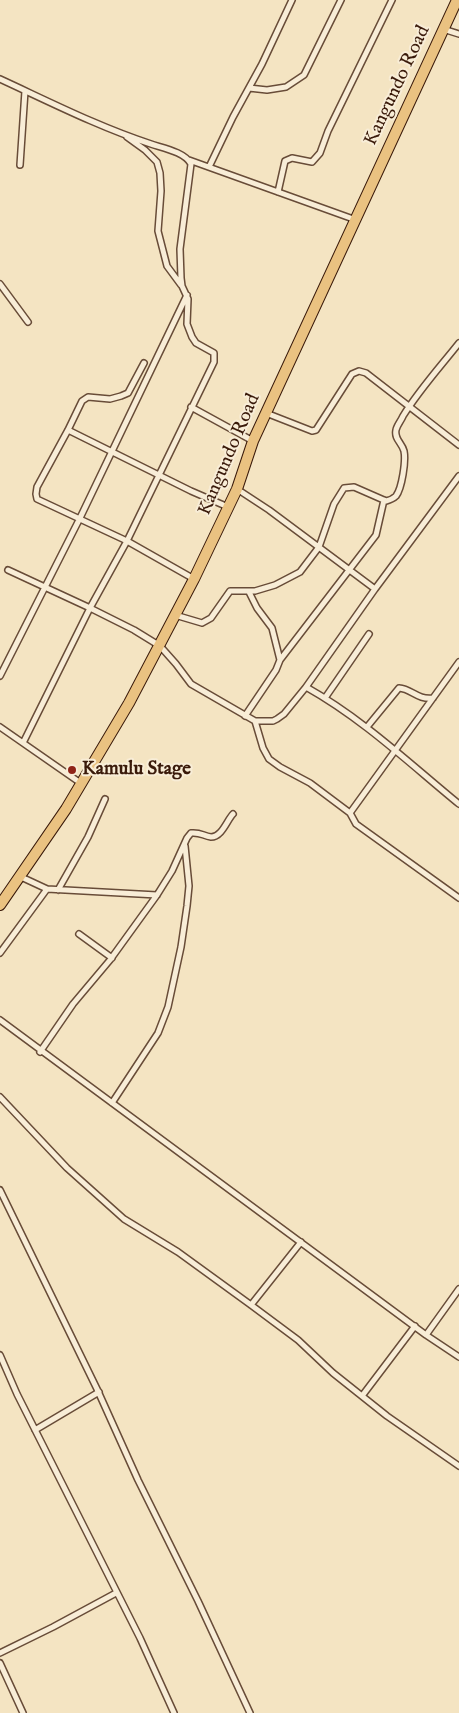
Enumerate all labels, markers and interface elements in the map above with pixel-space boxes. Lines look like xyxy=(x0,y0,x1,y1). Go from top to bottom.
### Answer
street label: Kangundo Road xyxy=(360,22,436,150)
street label: Kangundo Road xyxy=(194,391,266,519)
place label: Kamulu Stage xyxy=(82,759,191,781)
marker: Kamulu Stage xyxy=(66,764,78,776)

